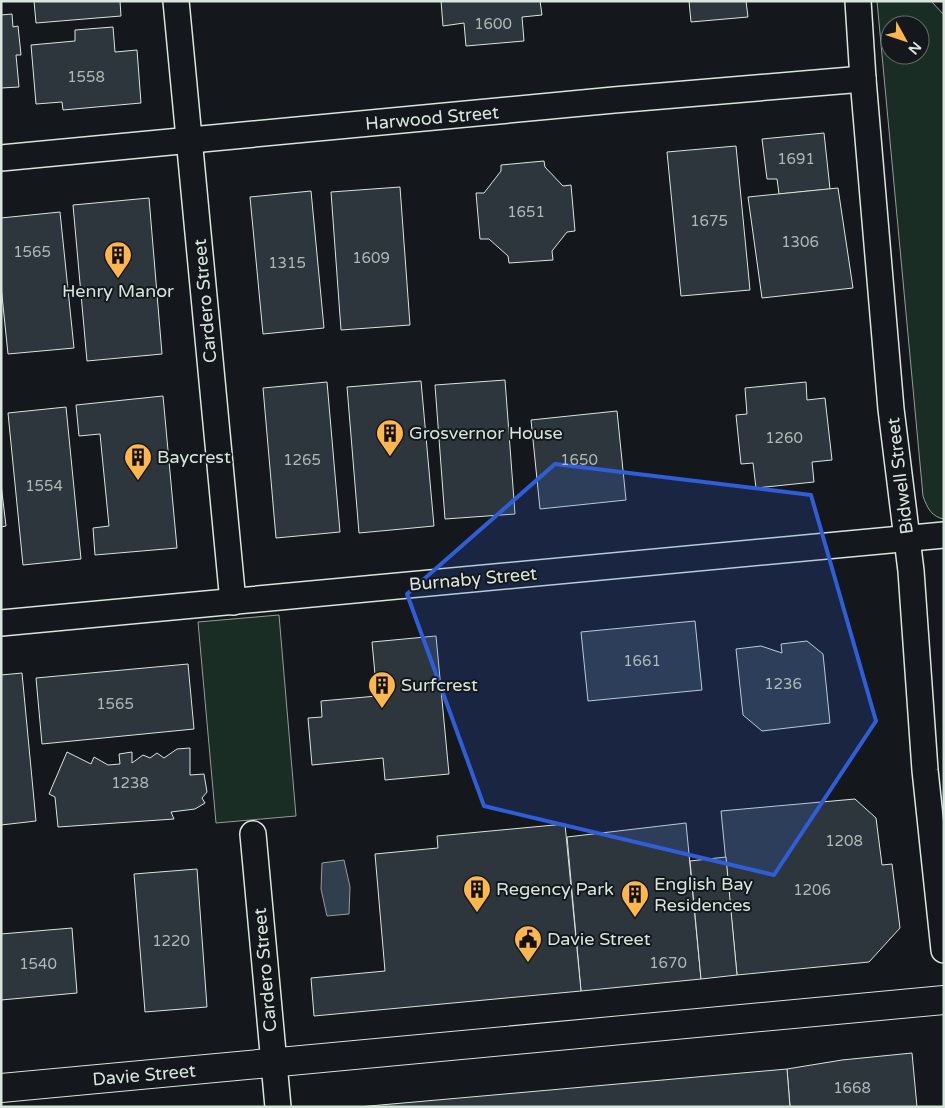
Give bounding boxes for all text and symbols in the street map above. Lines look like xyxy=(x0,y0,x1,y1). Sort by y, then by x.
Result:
house number: 1600 xyxy=(474,15,512,33)
north arrow xyxy=(880,15,930,65)
text: N xyxy=(904,38,925,58)
house number: 1558 xyxy=(67,68,105,86)
street label: Harwood Street xyxy=(364,101,500,135)
house number: 1691 xyxy=(777,150,815,168)
house number: 1651 xyxy=(507,203,545,221)
house number: 1675 xyxy=(690,212,728,230)
house number: 1306 xyxy=(781,233,819,251)
street label: Cardero Street xyxy=(189,238,221,364)
building icon: Henry Manor xyxy=(103,240,133,279)
house number: 1565 xyxy=(13,243,51,261)
house number: 1609 xyxy=(352,249,390,267)
house number: 1315 xyxy=(268,254,306,272)
place label: Henry Manor xyxy=(62,280,174,302)
street label: Bidwell Street xyxy=(882,416,918,536)
building icon: Grosvernor House xyxy=(375,418,405,457)
place label: Grosvernor House xyxy=(409,422,563,444)
house number: 1260 xyxy=(765,429,803,447)
building icon: Baycrest xyxy=(123,442,153,481)
place label: Baycrest xyxy=(157,446,231,468)
house number: 1265 xyxy=(283,451,321,469)
house number: 1650 xyxy=(560,451,598,469)
house number: 1554 xyxy=(25,477,63,495)
street label: Burnaby Street xyxy=(408,562,538,596)
house number: 1661 xyxy=(623,652,661,670)
building icon: Surfcrest xyxy=(367,670,397,709)
place label: Surfcrest xyxy=(401,674,478,696)
house number: 1236 xyxy=(764,675,802,693)
house number: 1565 xyxy=(96,695,134,713)
house number: 1238 xyxy=(111,774,149,792)
house number: 1208 xyxy=(825,832,863,850)
place label: English Bay Residences xyxy=(654,873,753,916)
building icon: Regency Park xyxy=(462,874,492,913)
place label: Regency Park xyxy=(496,878,614,900)
building icon: English Bay Residences xyxy=(620,879,650,918)
house number: 1206 xyxy=(793,881,831,899)
street label: Cardero Street xyxy=(249,907,281,1033)
public building icon: Davie Street xyxy=(513,924,543,963)
place label: Davie Street xyxy=(547,928,651,950)
house number: 1220 xyxy=(152,932,190,950)
house number: 1670 xyxy=(649,954,687,972)
house number: 1540 xyxy=(19,955,57,973)
street label: Davie Street xyxy=(91,1060,197,1090)
house number: 1668 xyxy=(833,1079,871,1097)

